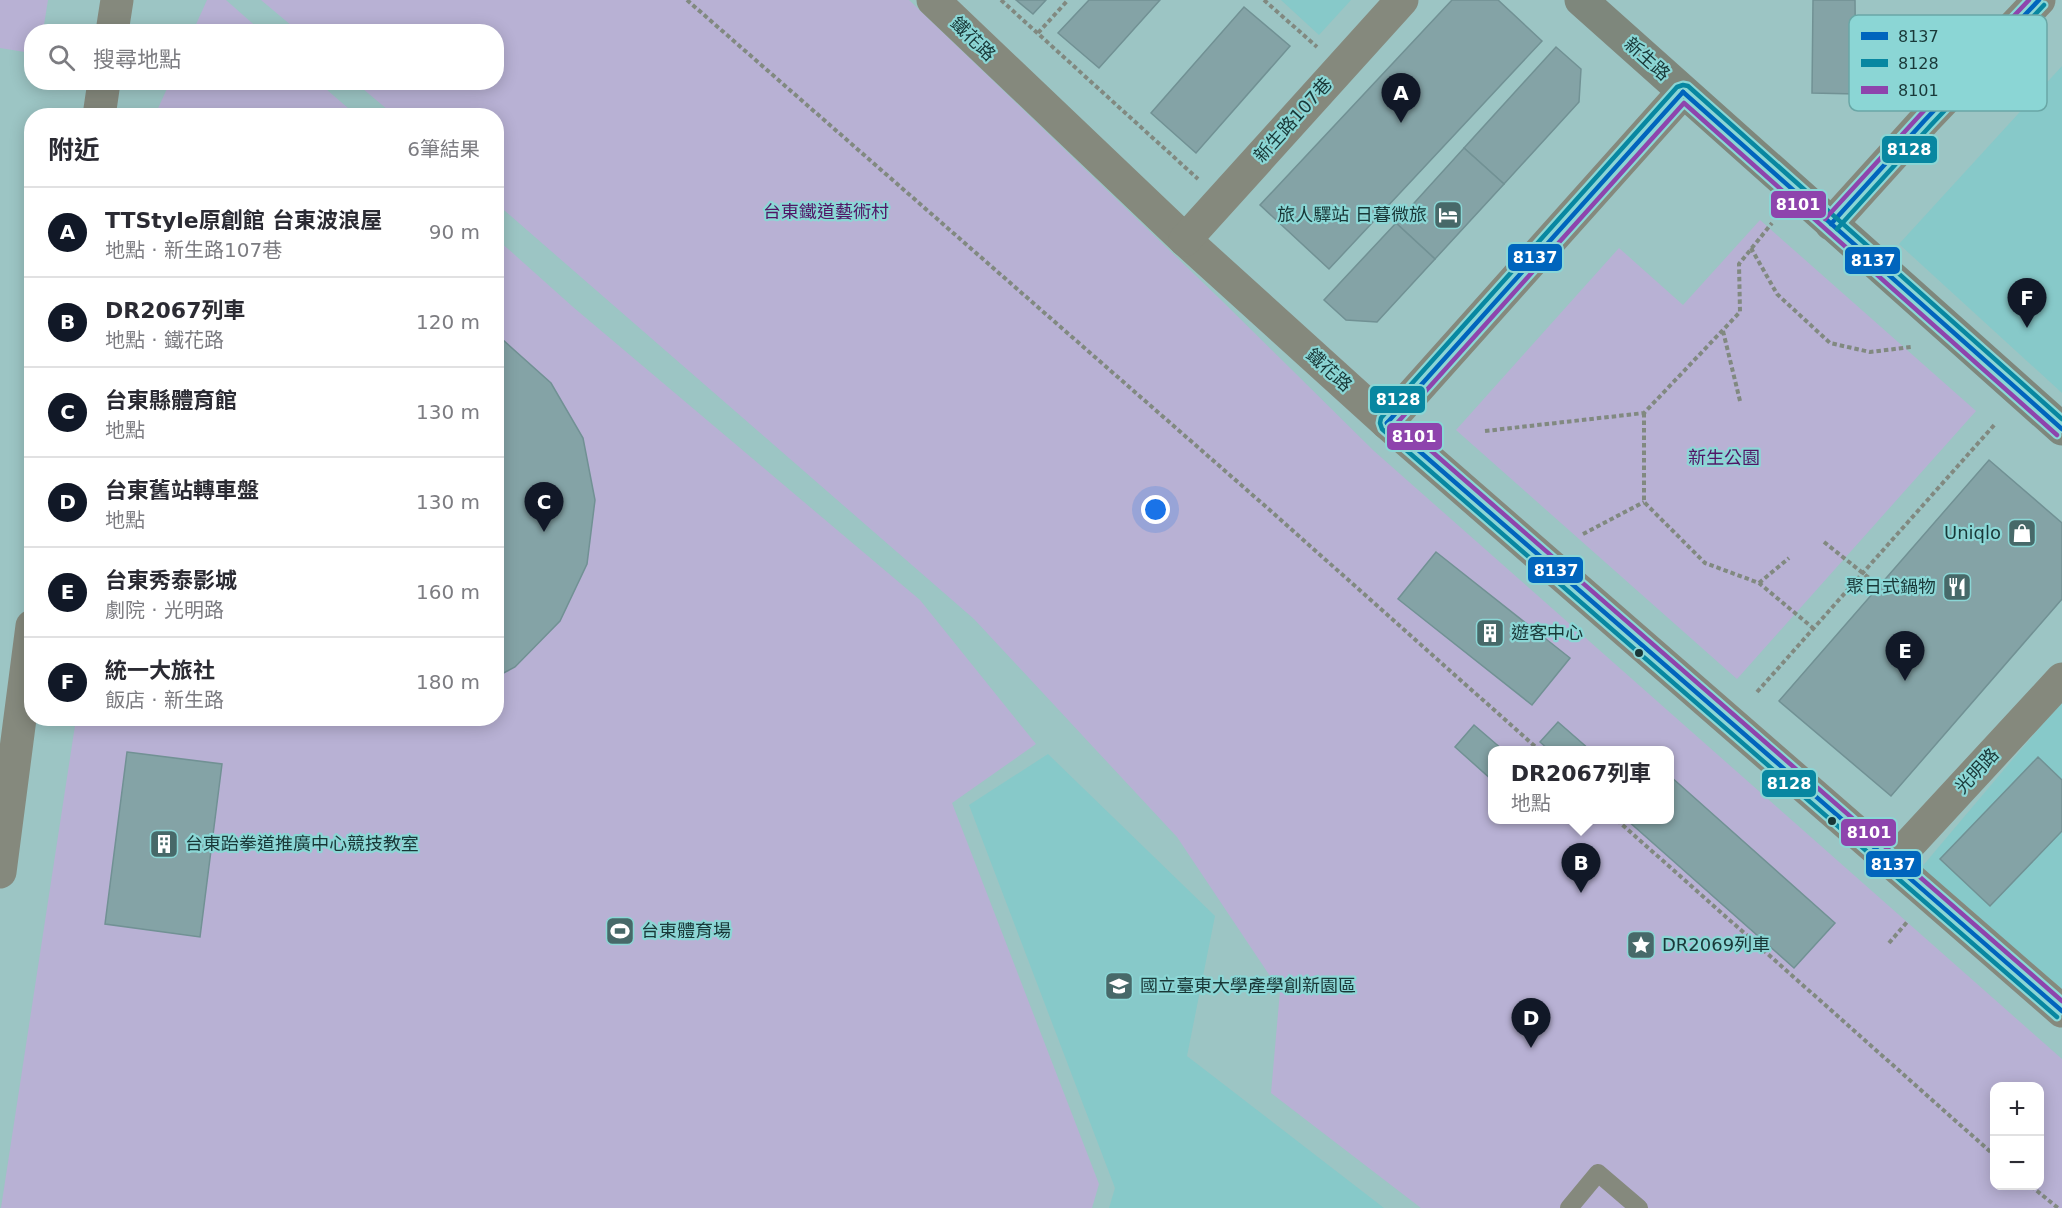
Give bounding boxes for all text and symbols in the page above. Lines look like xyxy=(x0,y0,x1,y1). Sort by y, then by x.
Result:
street label: 鐵花路 xyxy=(947,12,1000,65)
legend xyxy=(1849,15,2047,111)
search box xyxy=(24,24,504,90)
text: 8137 xyxy=(1898,27,1939,46)
street label: 新生路 xyxy=(1620,33,1674,84)
icon: search xyxy=(45,41,78,74)
text: 搜尋地點 xyxy=(93,47,181,72)
text: 8128 xyxy=(1898,54,1939,73)
street label: 新生路107巷 xyxy=(1249,73,1336,166)
pin: A xyxy=(1382,74,1420,123)
text: 8101 xyxy=(1898,81,1939,100)
text: 附近 xyxy=(48,135,100,165)
line badge: 8128 xyxy=(1881,135,1938,164)
text: 6筆結果 xyxy=(407,137,480,161)
text: 8128 xyxy=(1887,140,1931,159)
line badge: 8101 xyxy=(1770,190,1827,219)
text: 8101 xyxy=(1776,195,1820,214)
hotel icon: 旅人驛站 日暮微旅 xyxy=(1432,199,1464,231)
park label: 台東鐵道藝術村 xyxy=(763,201,889,222)
place label: 旅人驛站 日暮微旅 xyxy=(1277,204,1427,225)
text: TTStyle原創館 台東波浪屋 xyxy=(105,208,382,233)
text: A xyxy=(60,220,75,244)
text: 90 m xyxy=(429,220,480,244)
text: 地點 · 新生路107巷 xyxy=(105,238,282,262)
line badge: 8137 xyxy=(1507,243,1563,272)
line badge: 8137 xyxy=(1844,246,1901,275)
text: 8137 xyxy=(1513,248,1557,267)
text: 8137 xyxy=(1851,251,1895,270)
pin: F xyxy=(2008,278,2046,328)
text: DR2067列車 xyxy=(105,298,245,323)
text: B xyxy=(60,310,75,334)
text: 120 m xyxy=(416,310,480,334)
text: 地點 · 鐵花路 xyxy=(105,328,224,352)
street label: 鐵花路 xyxy=(1302,344,1356,395)
line badge: 8128 xyxy=(1369,385,1426,414)
text: 台東縣體育館 xyxy=(105,388,237,413)
text: 8128 xyxy=(1376,390,1420,409)
text: C xyxy=(60,400,75,424)
text: 130 m xyxy=(416,400,480,424)
text: 地點 xyxy=(105,418,145,442)
line badge: 8101 xyxy=(1386,422,1443,451)
text: 8101 xyxy=(1392,427,1436,446)
park label: 新生公園 xyxy=(1688,447,1760,468)
text: 台東舊站轉車盤 xyxy=(105,478,259,503)
pin: C xyxy=(524,482,564,532)
text: D xyxy=(59,490,76,514)
text: 130 m xyxy=(416,490,480,514)
your location xyxy=(1141,495,1170,524)
text: 地點 xyxy=(105,508,145,532)
shop icon: Uniqlo xyxy=(2006,517,2038,549)
place label: Uniqlo xyxy=(1944,522,2001,543)
line badge: 8137 xyxy=(1527,556,1584,584)
text: 8137 xyxy=(1534,561,1578,580)
text: 台東秀泰影城 xyxy=(105,568,237,593)
restaurant icon: 聚日式鍋物 xyxy=(1941,571,1973,603)
place label: 聚日式鍋物 xyxy=(1846,576,1936,597)
text: E xyxy=(61,580,74,604)
text: 160 m xyxy=(416,580,480,604)
text: 劇院 · 光明路 xyxy=(105,598,224,622)
building icon: 遊客中心 xyxy=(1474,617,1506,649)
place label: 遊客中心 xyxy=(1511,622,1583,643)
pin: E xyxy=(1886,632,1924,681)
unlabelled marker xyxy=(1633,647,1645,659)
text: 統一大旅社 xyxy=(105,658,215,683)
text: F xyxy=(61,670,74,694)
text: 180 m xyxy=(416,670,480,694)
text: 飯店 · 新生路 xyxy=(105,688,224,712)
street label: 光明路 xyxy=(1951,744,2003,798)
popup xyxy=(1488,746,1674,824)
text: DR2067列車 xyxy=(1511,761,1651,786)
line badge: 8128 xyxy=(1761,769,1817,798)
text: 8128 xyxy=(1767,774,1811,793)
text: 地點 xyxy=(1511,791,1551,815)
unlabelled marker xyxy=(1826,815,1838,827)
line badge: 8101 xyxy=(1840,818,1897,847)
text: 8101 xyxy=(1847,823,1891,842)
building icon: 台東跆拳道推廣中心競技教室 xyxy=(148,828,180,860)
place label: 台東跆拳道推廣中心競技教室 xyxy=(185,833,419,854)
pin: B xyxy=(1562,844,1600,893)
line badge: 8137 xyxy=(1865,850,1922,878)
text: 8137 xyxy=(1871,855,1915,874)
sports icon: 台東體育場 xyxy=(604,915,636,947)
place label: 台東體育場 xyxy=(641,920,731,941)
place icon: DR2069列車 xyxy=(1625,929,1657,961)
place label: DR2069列車 xyxy=(1662,934,1770,955)
school or university icon: 國立臺東大學產學創新園區 xyxy=(1103,970,1135,1002)
place label: 國立臺東大學產學創新園區 xyxy=(1140,975,1356,996)
pin: D xyxy=(1512,998,1550,1048)
map controls xyxy=(1990,1082,2044,1190)
button: + xyxy=(1990,1082,2044,1136)
button: − xyxy=(1990,1136,2044,1190)

